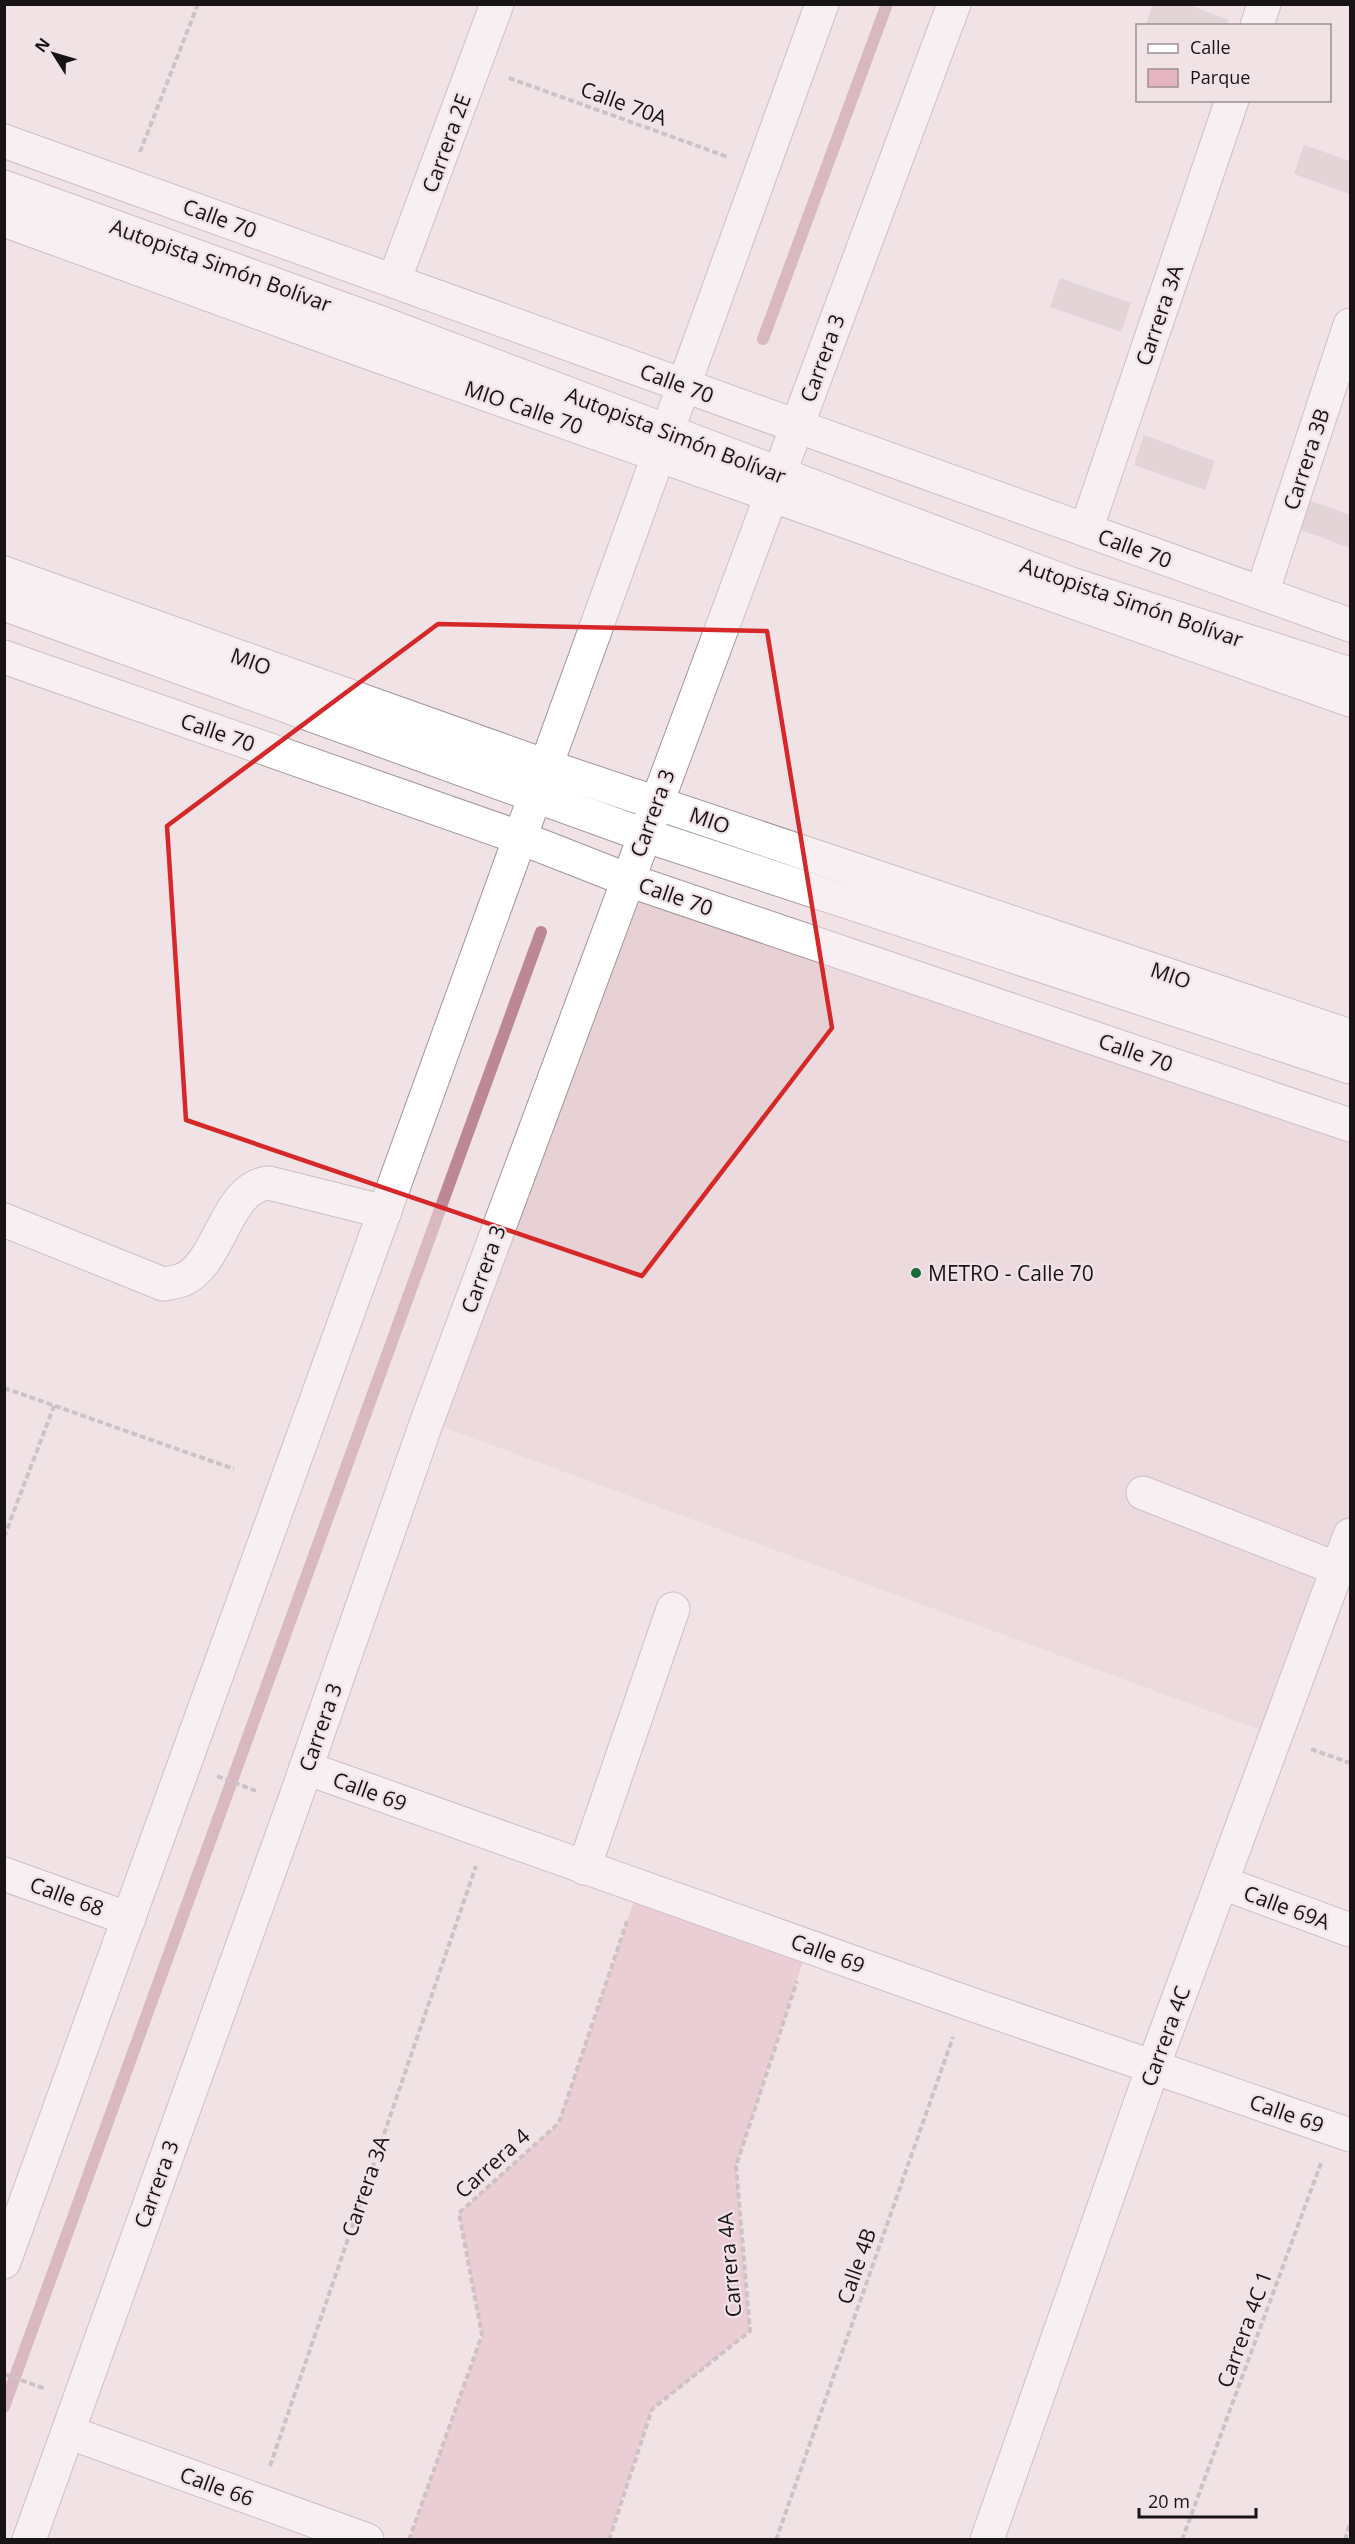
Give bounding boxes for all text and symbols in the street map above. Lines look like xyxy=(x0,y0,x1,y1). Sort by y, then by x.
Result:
north arrow xyxy=(24,24,84,84)
legend xyxy=(1136,24,1331,102)
text: N xyxy=(29,33,55,57)
text: Calle xyxy=(1190,35,1231,59)
text: Parque xyxy=(1190,65,1250,89)
street label: Calle 70A xyxy=(577,74,672,132)
street label: Carrera 2E xyxy=(415,90,477,196)
street label: Calle 70 xyxy=(179,192,261,244)
street label: Autopista Simón Bolívar xyxy=(106,212,336,318)
street label: Carrera 3A xyxy=(1129,260,1190,369)
street label: Carrera 3 xyxy=(793,310,851,406)
street label: Calle 70 xyxy=(636,357,718,409)
street label: MIO Calle 70 xyxy=(461,374,587,440)
street label: Autopista Simón Bolívar xyxy=(562,380,791,490)
street label: Carrera 3B xyxy=(1276,405,1336,513)
street label: Calle 70 xyxy=(1094,522,1176,574)
street label: Autopista Simón Bolívar xyxy=(1017,551,1247,653)
street label: MIO xyxy=(227,641,275,681)
street label: Calle 70 xyxy=(177,706,259,758)
street label: Carrera 3 xyxy=(623,765,681,861)
street label: MIO xyxy=(686,800,734,840)
street label: Calle 70 xyxy=(635,870,717,922)
street label: MIO xyxy=(1147,955,1195,995)
street label: Calle 70 xyxy=(1095,1026,1177,1078)
street label: Carrera 3 xyxy=(454,1221,512,1317)
place label: METRO - Calle 70 xyxy=(928,1259,1094,1287)
marker: METRO - Calle 70 xyxy=(909,1266,923,1280)
street label: Carrera 3 xyxy=(292,1679,348,1775)
street label: Calle 69 xyxy=(329,1765,411,1817)
street label: Calle 68 xyxy=(26,1870,108,1922)
street label: Calle 69A xyxy=(1240,1878,1335,1936)
street label: Calle 69 xyxy=(787,1927,869,1979)
street label: Carrera 4C xyxy=(1134,1982,1196,2090)
street label: Calle 69 xyxy=(1246,2087,1328,2139)
street label: Carrera 4 xyxy=(449,2122,535,2204)
street label: Carrera 3A xyxy=(335,2131,396,2240)
street label: Carrera 3 xyxy=(127,2136,185,2232)
street label: Carrera 4A xyxy=(710,2211,748,2318)
street label: Calle 4B xyxy=(830,2224,882,2308)
street label: Carrera 4C 1 xyxy=(1210,2267,1278,2391)
street label: Calle 66 xyxy=(176,2460,258,2512)
scale bar xyxy=(1139,2481,1256,2519)
text: 20 m xyxy=(1148,2489,1190,2513)

